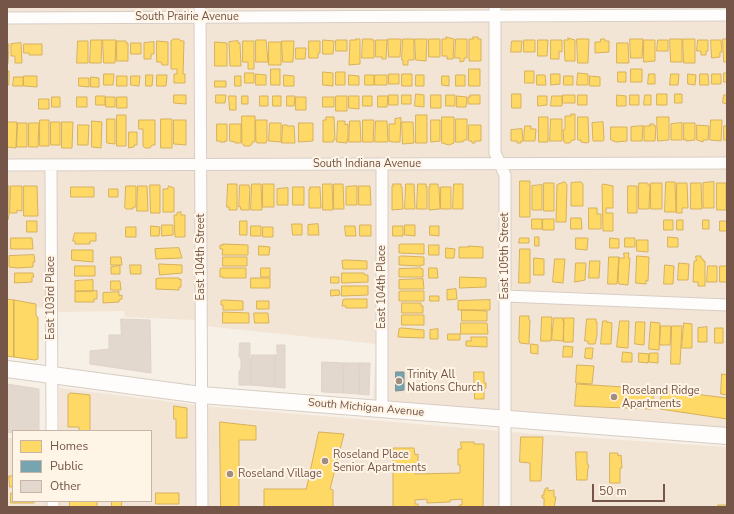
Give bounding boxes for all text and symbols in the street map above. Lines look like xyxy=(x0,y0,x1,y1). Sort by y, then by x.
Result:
street label: South Prairie Avenue xyxy=(135,10,239,24)
street label: South Indiana Avenue xyxy=(313,157,421,171)
street label: East 105th Street xyxy=(498,213,512,299)
street label: East 104th Street xyxy=(194,214,208,300)
street label: East 104th Place xyxy=(375,245,389,329)
street label: East 103rd Place xyxy=(44,256,58,340)
place label: Trinity All Nations Church xyxy=(407,368,483,394)
marker: Trinity All Nations Church xyxy=(394,376,404,386)
place label: Roseland Ridge Apartments xyxy=(622,384,700,410)
marker: Roseland Ridge Apartments xyxy=(609,392,619,402)
street label: South Michigan Avenue xyxy=(307,396,425,420)
legend xyxy=(12,430,152,502)
text: Homes xyxy=(50,438,88,454)
place label: Roseland Place Senior Apartments xyxy=(333,448,426,474)
marker: Roseland Place Senior Apartments xyxy=(320,456,330,466)
text: Public xyxy=(50,458,83,474)
place label: Roseland Village xyxy=(238,467,322,481)
marker: Roseland Village xyxy=(225,469,235,479)
scale bar xyxy=(594,476,667,502)
text: Other xyxy=(50,478,81,494)
text: 50 m xyxy=(599,483,627,499)

